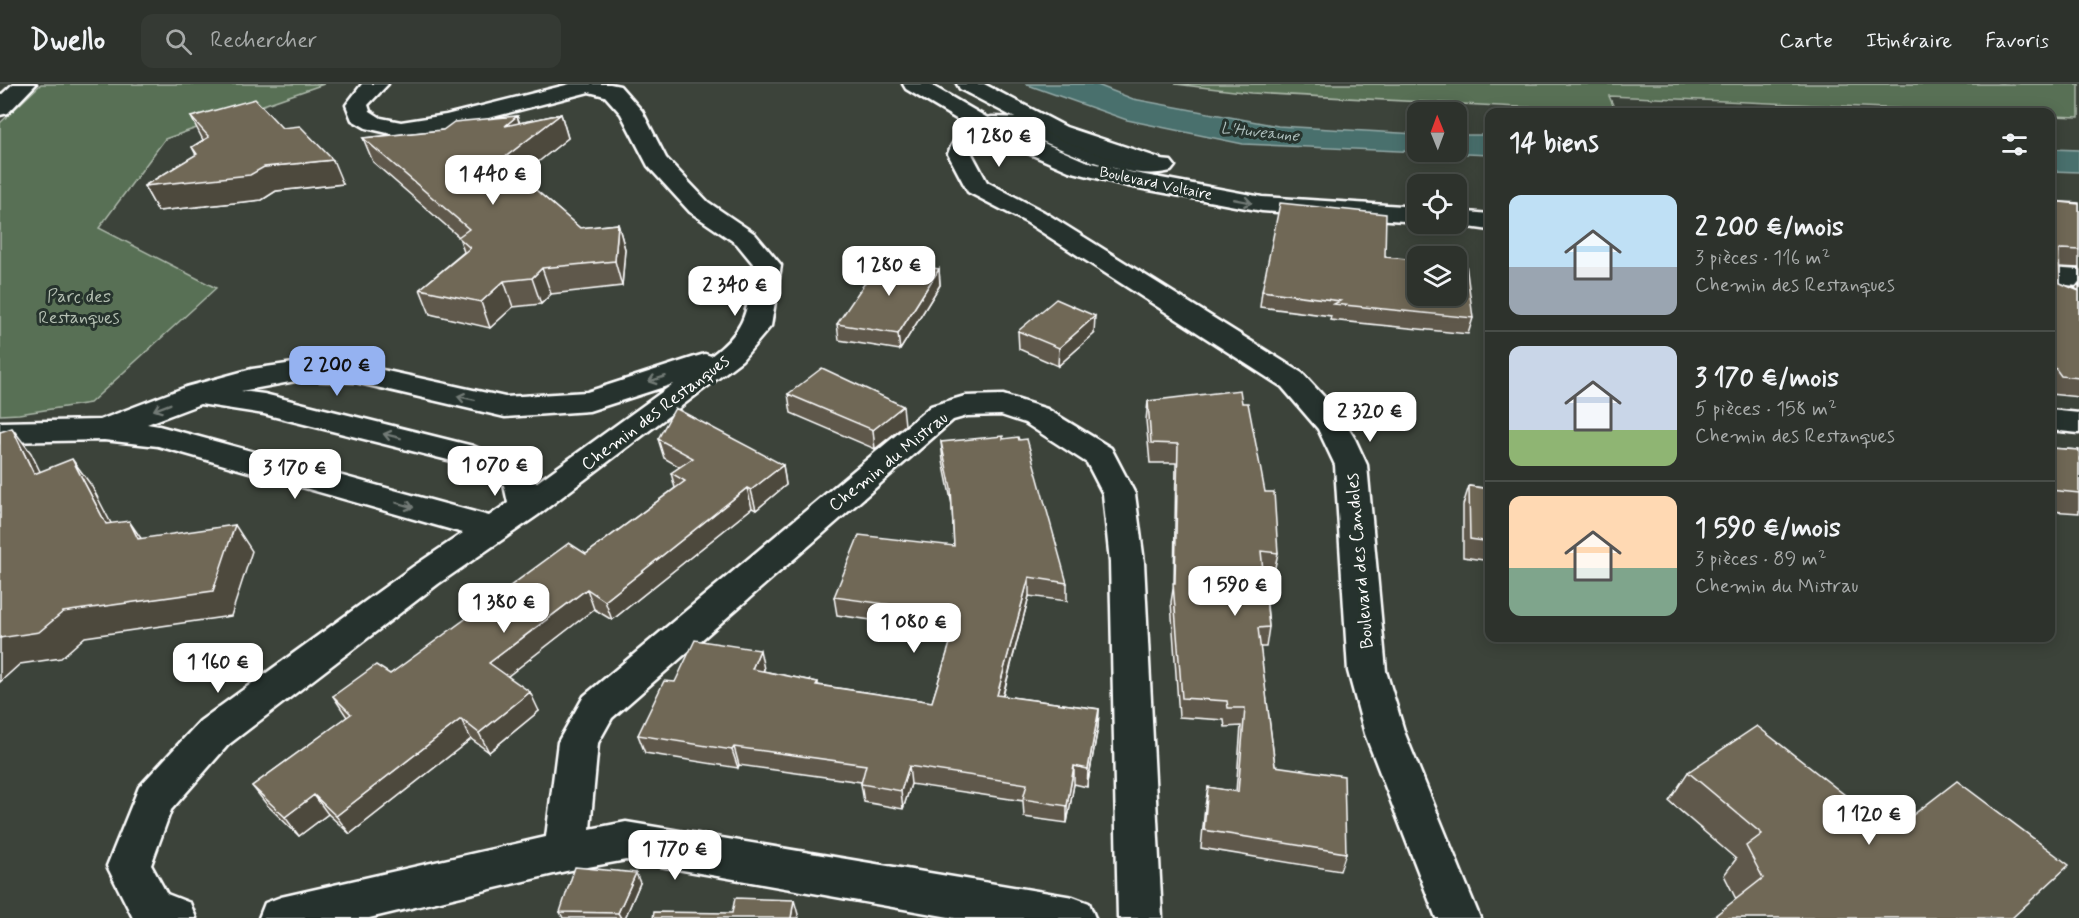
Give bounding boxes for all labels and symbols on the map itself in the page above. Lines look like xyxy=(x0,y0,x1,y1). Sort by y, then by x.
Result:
north arrow xyxy=(1407,102,1467,162)
pin: 1 280 € xyxy=(944,117,1054,168)
water label: L'Huveaune xyxy=(1220,118,1301,147)
pin: 1 440 € xyxy=(438,155,548,206)
street label: Boulevard Voltaire xyxy=(1097,162,1214,206)
one-way arrow xyxy=(1233,196,1252,207)
pin: 1 280 € xyxy=(834,246,944,297)
pin: 2 340 € xyxy=(680,266,790,317)
park label: Parc des Restanques xyxy=(38,285,120,330)
pin: 2 200 € xyxy=(282,346,392,397)
street label: Chemin des Restanques xyxy=(577,349,735,477)
one-way arrow xyxy=(648,374,667,385)
one-way arrow xyxy=(457,392,477,403)
pin: 2 320 € xyxy=(1315,392,1425,443)
one-way arrow xyxy=(153,403,172,414)
street label: Chemin du Mistrau xyxy=(824,406,953,517)
one-way arrow xyxy=(382,429,401,441)
pin: 1 070 € xyxy=(440,446,550,497)
pin: 3 170 € xyxy=(240,449,350,500)
street label: Boulevard des Candoles xyxy=(1340,472,1380,650)
one-way arrow xyxy=(395,499,414,511)
pin: 1 590 € xyxy=(1180,566,1290,617)
pin: 1 380 € xyxy=(449,583,559,634)
pin: 1 080 € xyxy=(859,603,969,654)
pin: 1 160 € xyxy=(163,643,273,694)
pin: 1 120 € xyxy=(1814,795,1924,846)
pin: 1 770 € xyxy=(620,830,730,881)

